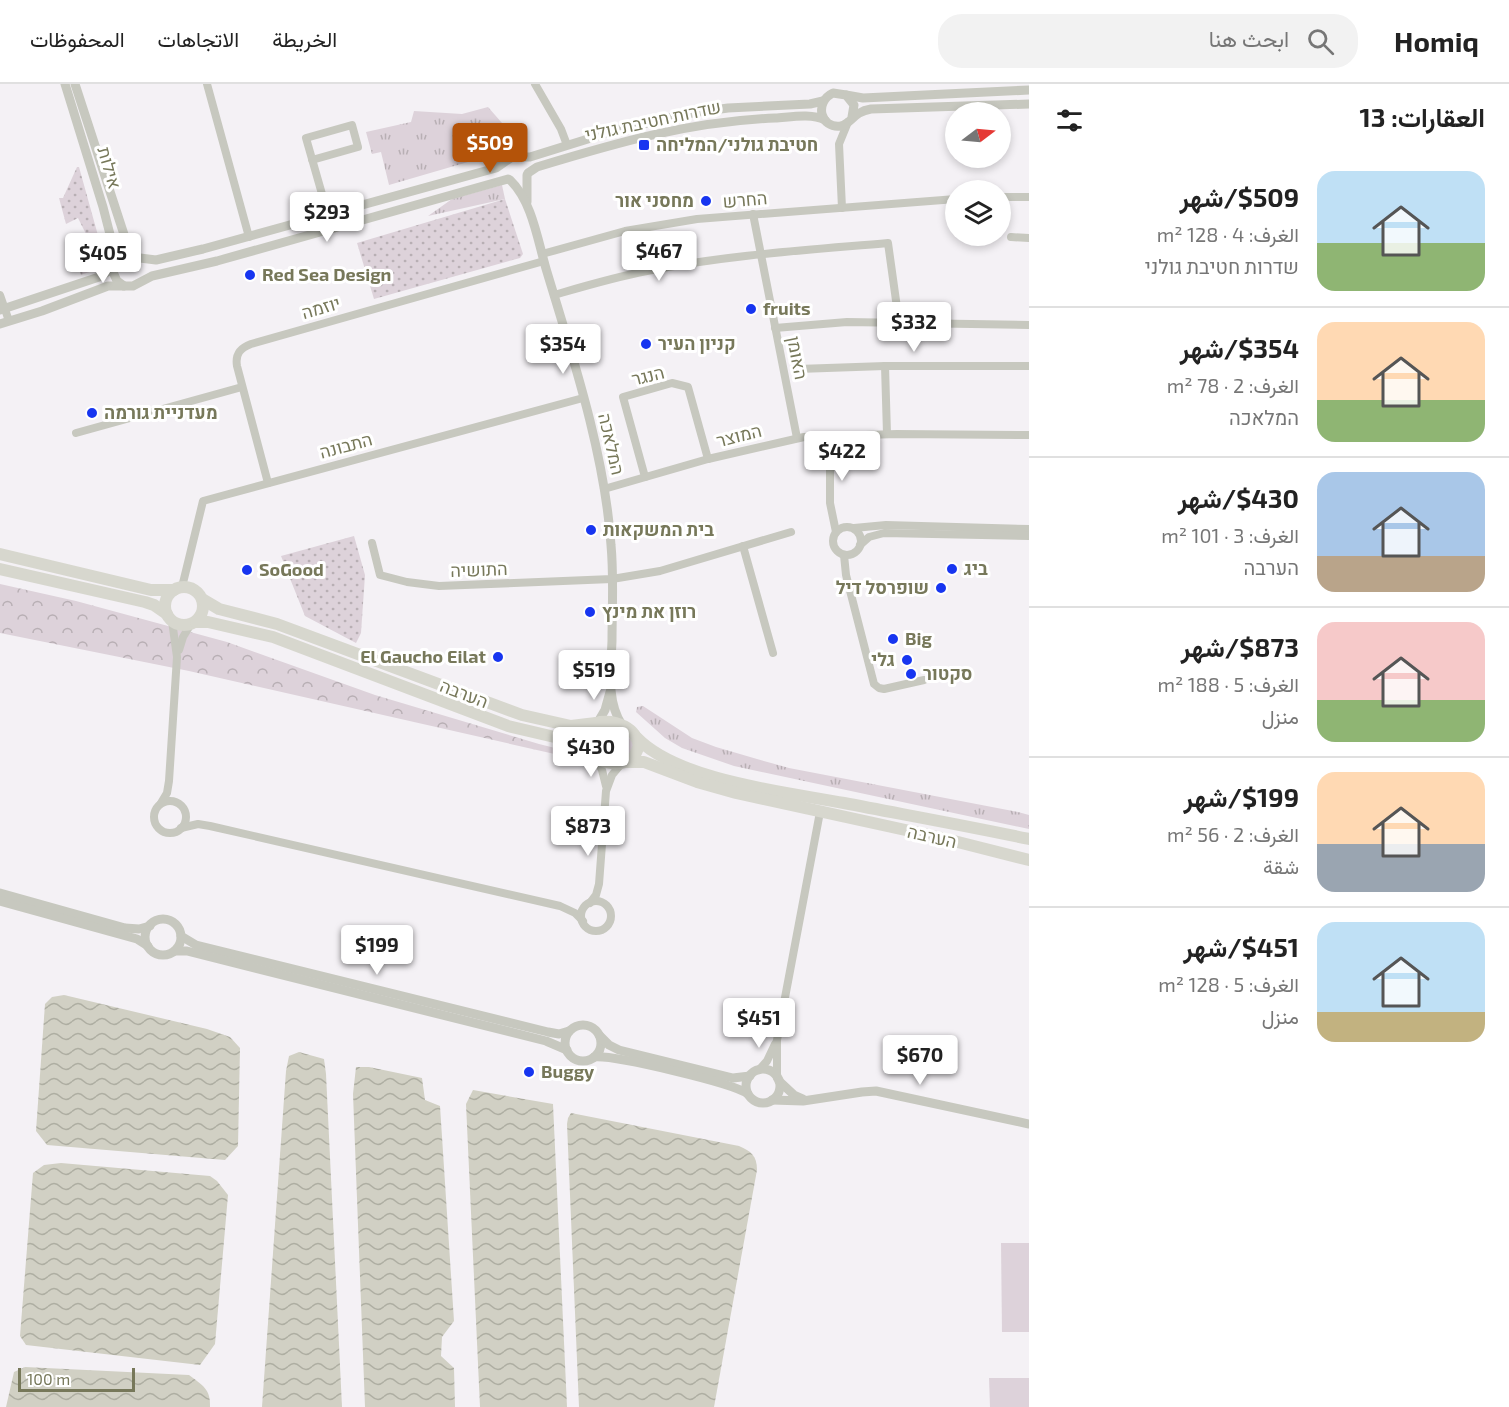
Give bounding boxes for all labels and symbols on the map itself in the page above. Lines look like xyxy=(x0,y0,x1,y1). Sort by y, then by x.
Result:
street label: שדרות חטיבת גולני xyxy=(583,95,723,145)
north arrow xyxy=(945,102,1011,168)
pin: $509 xyxy=(454,123,526,174)
place label: חטיבת גולני/המליחה xyxy=(656,133,818,155)
marker: חטיבת גולני/המליחה xyxy=(637,138,651,152)
street label: אילות xyxy=(93,144,126,191)
street label: החרש xyxy=(722,186,768,212)
place label: מחסני אור xyxy=(615,189,694,211)
pin: $293 xyxy=(291,192,363,243)
marker: מחסני אור xyxy=(699,194,713,208)
pin: $467 xyxy=(623,231,695,282)
pin: $405 xyxy=(67,233,139,284)
place label: Red Sea Design xyxy=(262,263,391,285)
marker: Red Sea Design xyxy=(243,268,257,282)
street label: יוזמה xyxy=(299,291,343,323)
place label: fruits xyxy=(763,297,811,319)
marker: fruits xyxy=(744,302,758,316)
pin: $332 xyxy=(878,302,950,353)
pin: $354 xyxy=(527,324,599,375)
place label: קניון העיר xyxy=(658,332,736,354)
street label: האומן xyxy=(783,334,813,382)
marker: קניון העיר xyxy=(639,337,653,351)
street label: הנגר xyxy=(629,360,666,390)
place label: מעדניית גורמה xyxy=(104,401,218,423)
marker: מעדניית גורמה xyxy=(85,406,99,420)
street label: המלאכה xyxy=(594,411,630,477)
street label: המוצר xyxy=(714,419,764,451)
street label: התבונה xyxy=(317,427,375,463)
pin: $422 xyxy=(806,431,878,482)
place label: בית המשקאות xyxy=(603,518,714,540)
marker: בית המשקאות xyxy=(584,523,598,537)
street label: התושיה xyxy=(450,557,508,581)
place label: ביג xyxy=(964,557,988,579)
place label: SoGood xyxy=(259,558,324,580)
marker: ביג xyxy=(945,562,959,576)
marker: SoGood xyxy=(240,563,254,577)
place label: שופרסל דיל xyxy=(836,576,929,598)
marker: שופרסל דיל xyxy=(934,581,948,595)
place label: רוזן את מינץ xyxy=(602,600,696,622)
marker: רוזן את מינץ xyxy=(583,605,597,619)
place label: Big xyxy=(905,627,932,649)
marker: Big xyxy=(886,632,900,646)
place label: El Gaucho Eilat xyxy=(360,645,487,667)
place label: גלי xyxy=(871,648,895,670)
marker: El Gaucho Eilat xyxy=(491,650,505,664)
pin: $519 xyxy=(558,650,630,701)
marker: גלי xyxy=(900,653,914,667)
place label: סקטור xyxy=(923,662,972,684)
marker: סקטור xyxy=(904,667,918,681)
street label: הערבה xyxy=(437,674,492,712)
pin: $430 xyxy=(555,727,627,778)
pin: $873 xyxy=(552,806,624,857)
street label: הערבה xyxy=(905,820,959,852)
pin: $199 xyxy=(341,925,413,976)
pin: $451 xyxy=(723,998,795,1049)
pin: $670 xyxy=(884,1035,956,1086)
place label: Buggy xyxy=(541,1060,595,1082)
marker: Buggy xyxy=(522,1065,536,1079)
scale bar xyxy=(18,1365,135,1392)

